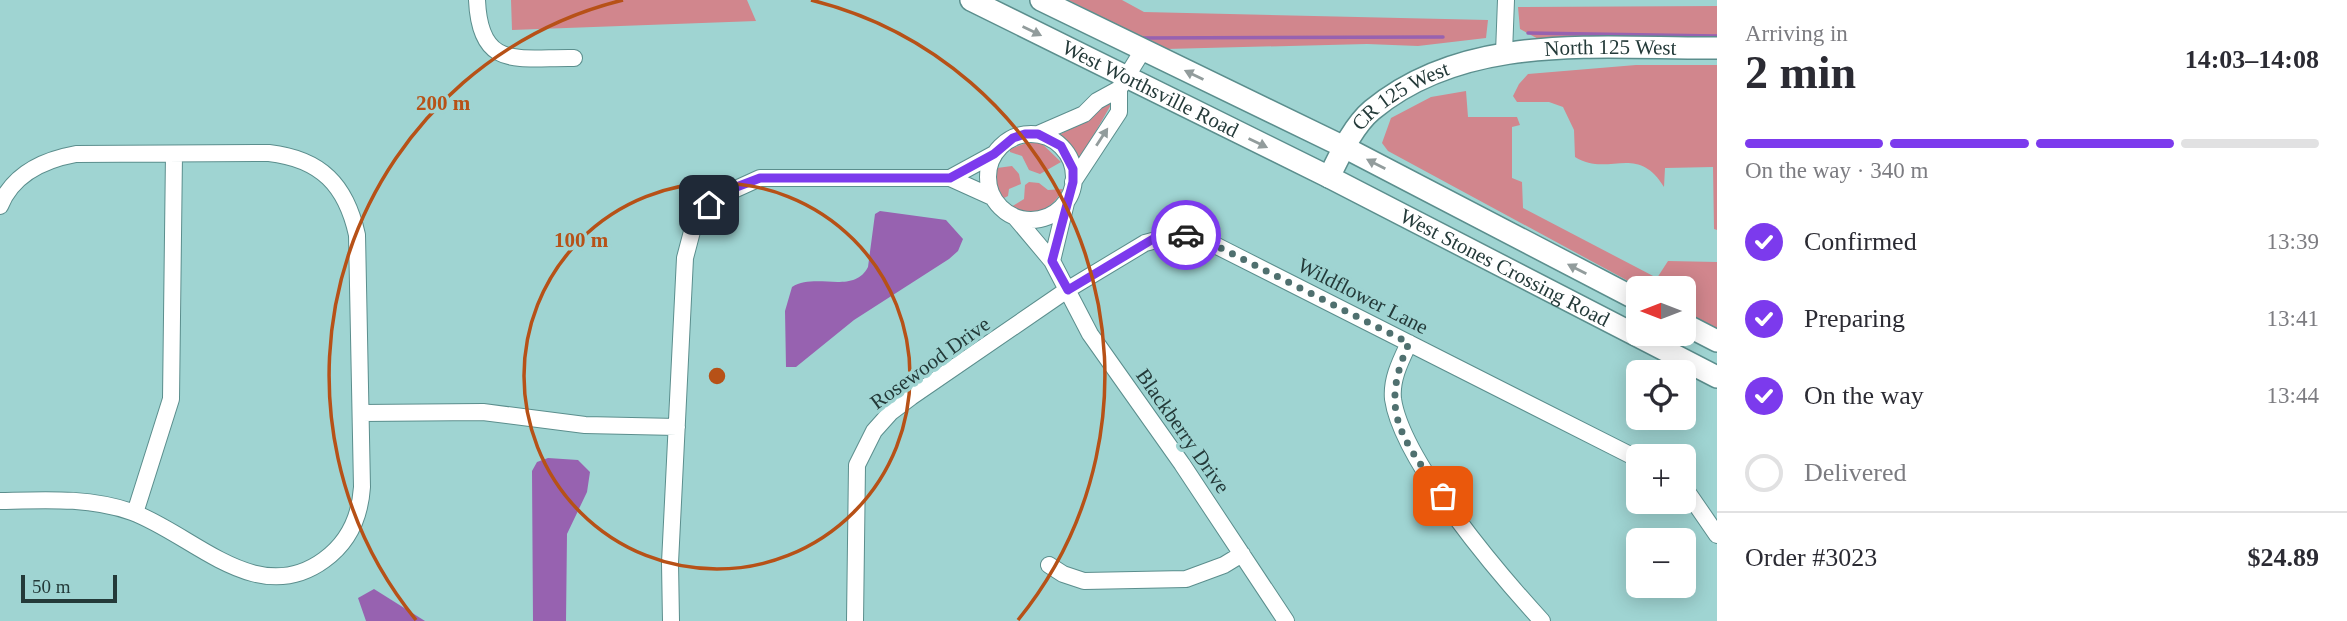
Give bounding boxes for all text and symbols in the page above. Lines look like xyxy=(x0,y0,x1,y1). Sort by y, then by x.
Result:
text: Arriving in xyxy=(1745,21,1848,46)
one-way arrow xyxy=(1022,25,1042,36)
street label: West Worthsville Road xyxy=(1058,35,1243,142)
street label: North 125 West xyxy=(1544,35,1677,61)
text: 14:03–14:08 xyxy=(2185,45,2319,74)
text: 2 min xyxy=(1745,47,1856,98)
street label: CR 125 West xyxy=(1347,56,1452,135)
one-way arrow xyxy=(1184,69,1204,81)
text: 200 m xyxy=(416,91,471,115)
one-way arrow xyxy=(1095,128,1108,147)
one-way arrow xyxy=(1248,137,1268,148)
one-way arrow xyxy=(1365,158,1385,170)
text: On the way · 340 m xyxy=(1745,158,1928,183)
pin xyxy=(679,175,739,235)
icon: home xyxy=(690,186,728,224)
courier xyxy=(1151,200,1221,270)
street label: West Stones Crossing Road xyxy=(1396,204,1614,332)
icon: car xyxy=(1167,216,1205,254)
icon: check xyxy=(1745,223,1783,261)
text: Confirmed xyxy=(1804,227,1917,256)
text: 100 m xyxy=(554,228,609,252)
text: 13:39 xyxy=(2267,229,2319,254)
street label: Wildflower Lane xyxy=(1294,253,1432,339)
one-way arrow xyxy=(1567,263,1587,275)
north arrow xyxy=(1626,276,1696,346)
map controls xyxy=(1626,276,1696,598)
icon: check xyxy=(1745,300,1783,338)
text: Preparing xyxy=(1804,304,1905,333)
text: 13:41 xyxy=(2267,306,2319,331)
street label: Rosewood Drive xyxy=(866,312,994,414)
button: locate xyxy=(1626,360,1696,430)
centre of rings xyxy=(705,364,729,388)
street label: Blackberry Drive xyxy=(1131,364,1235,498)
icon: check xyxy=(1745,377,1783,415)
text: On the way xyxy=(1804,381,1924,410)
text: 13:44 xyxy=(2267,383,2319,408)
button: + xyxy=(1626,444,1696,514)
text: Delivered xyxy=(1804,458,1907,487)
pin xyxy=(1413,466,1473,526)
icon: bag xyxy=(1424,477,1462,515)
button: − xyxy=(1626,528,1696,598)
text: Order #3023 xyxy=(1745,543,1877,572)
text: $24.89 xyxy=(2248,543,2319,572)
scale bar xyxy=(21,572,117,604)
text: 50 m xyxy=(32,576,71,597)

